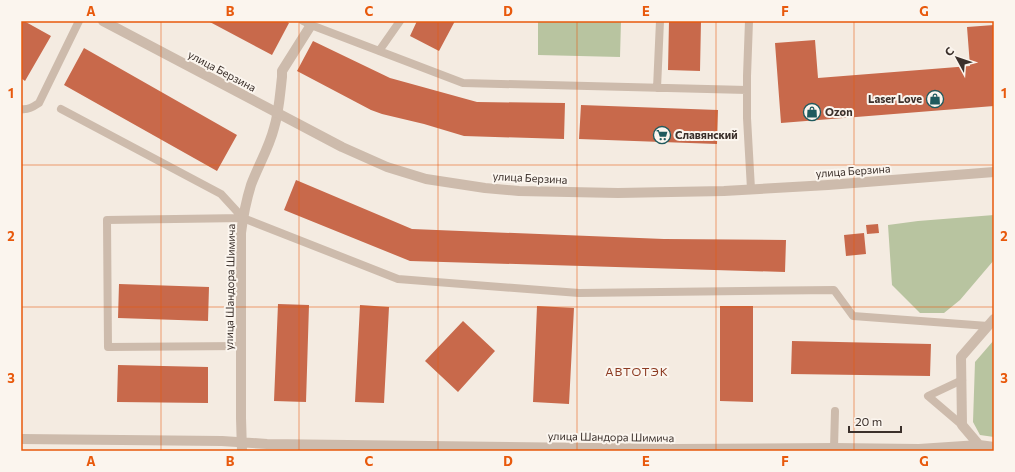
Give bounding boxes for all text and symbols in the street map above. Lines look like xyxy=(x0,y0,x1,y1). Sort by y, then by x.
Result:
text: A xyxy=(86,3,96,19)
text: B xyxy=(226,3,235,19)
text: C xyxy=(365,3,374,19)
text: D xyxy=(503,3,513,19)
text: E xyxy=(642,3,650,19)
text: F xyxy=(781,3,789,19)
text: G xyxy=(919,3,929,19)
north arrow xyxy=(937,38,977,78)
text: С xyxy=(942,44,957,58)
street label: улица Берзина xyxy=(186,47,258,94)
text: 1 xyxy=(8,85,14,101)
text: 1 xyxy=(1001,85,1007,101)
shop icon: Laser Love xyxy=(925,89,945,109)
place label: Laser Love xyxy=(868,92,922,105)
shop icon: Ozon xyxy=(802,102,822,122)
place label: Ozon xyxy=(825,105,853,118)
supermarket icon: Славянский xyxy=(652,125,672,145)
place label: Славянский xyxy=(675,128,738,141)
street label: улица Берзина xyxy=(815,161,891,180)
street label: улица Берзина xyxy=(492,169,568,186)
street label: улица Шандора Шимича xyxy=(222,224,237,350)
text: 2 xyxy=(7,228,15,244)
text: 2 xyxy=(1000,228,1008,244)
district label: АВТОТЭК xyxy=(605,364,669,378)
text: 3 xyxy=(7,370,15,386)
text: 3 xyxy=(1000,370,1008,386)
scale bar xyxy=(849,408,901,434)
text: 20 m xyxy=(855,414,882,428)
street label: улица Шандора Шимича xyxy=(548,429,674,444)
text: A xyxy=(86,453,96,469)
text: B xyxy=(226,453,235,469)
text: C xyxy=(365,453,374,469)
text: D xyxy=(503,453,513,469)
text: E xyxy=(642,453,650,469)
text: F xyxy=(781,453,789,469)
text: G xyxy=(919,453,929,469)

